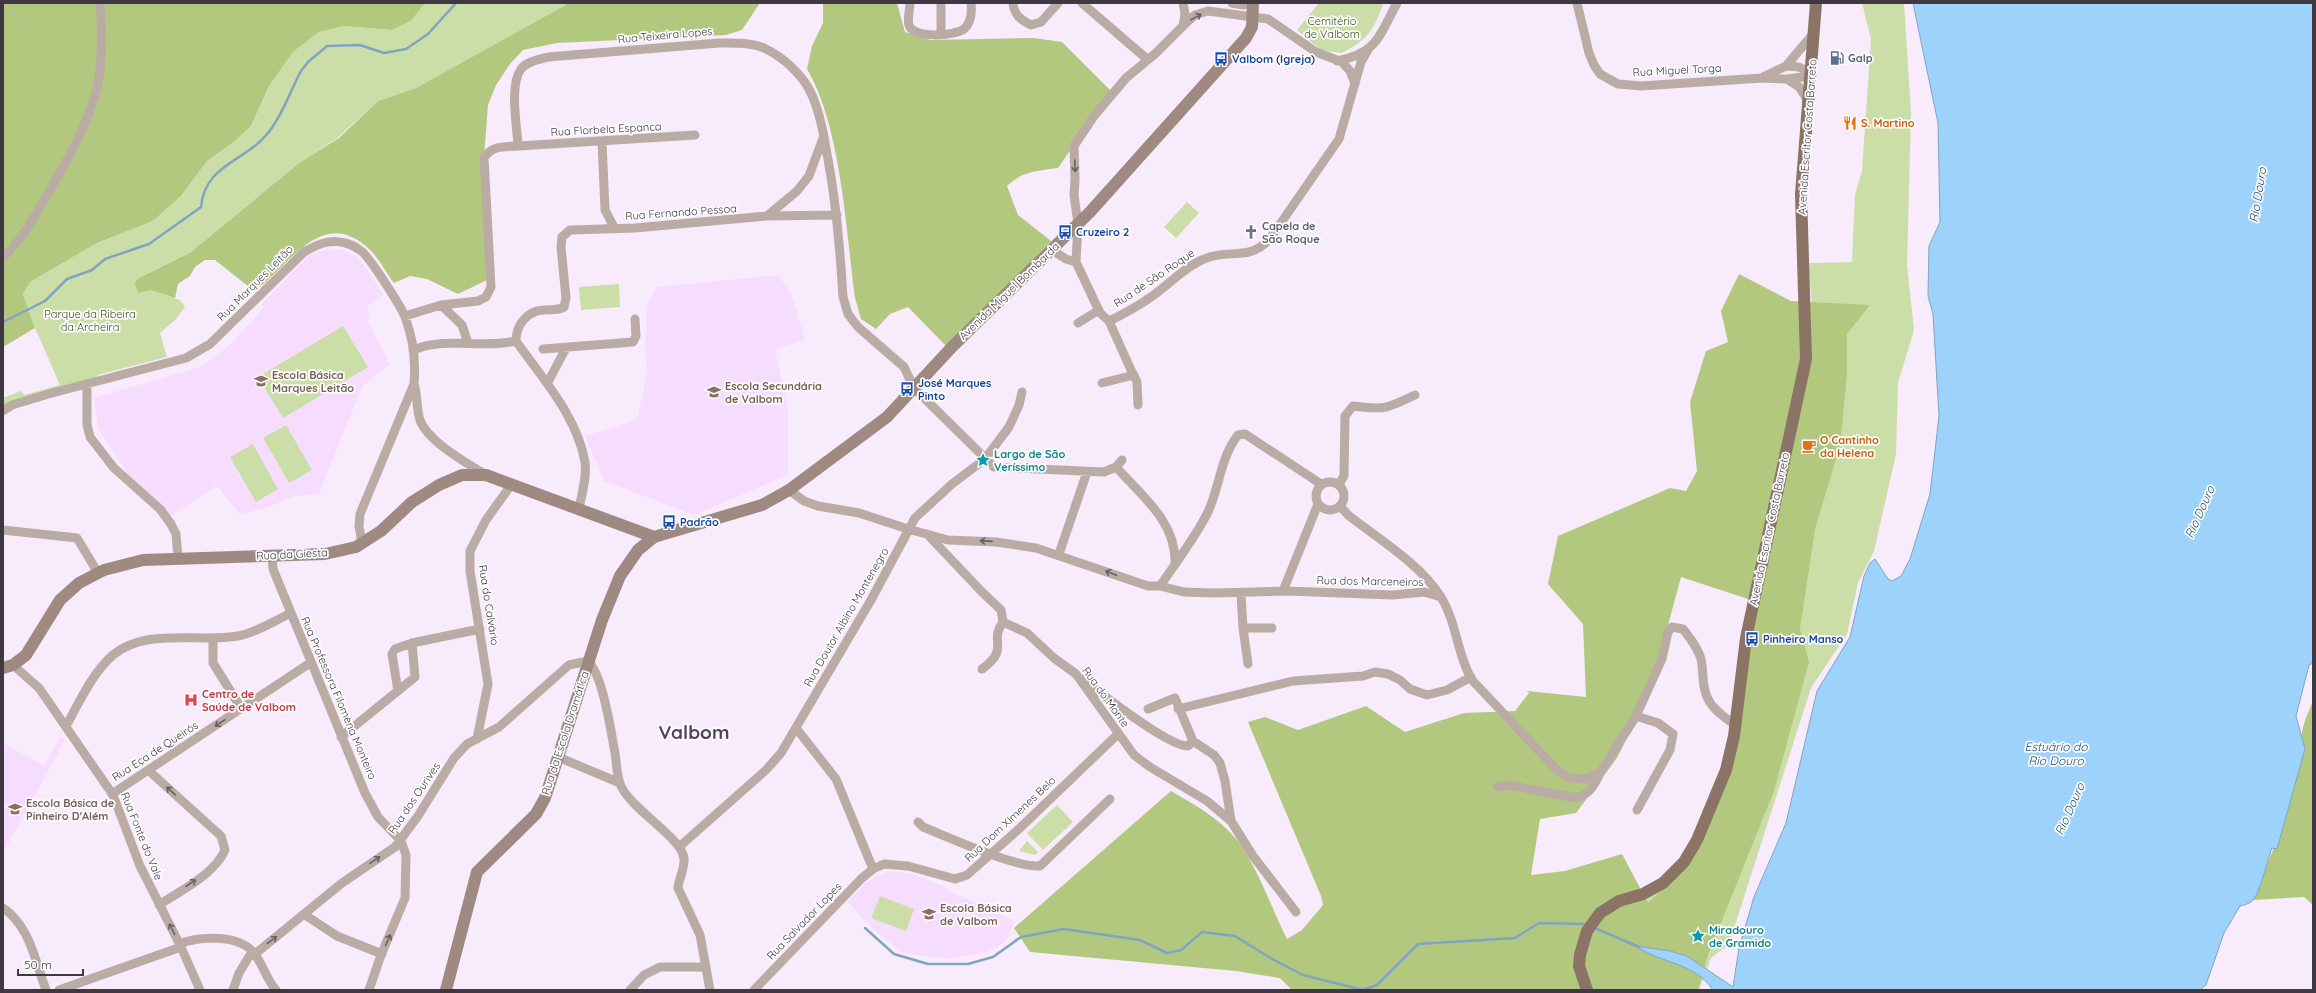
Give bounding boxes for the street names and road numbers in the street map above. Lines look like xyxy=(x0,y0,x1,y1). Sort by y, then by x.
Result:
street label: Rua Teixeira Lopes xyxy=(617,24,713,46)
street label: Avenida Escritor Costa Barreto xyxy=(1795,58,1819,215)
street label: Rua Miguel Torga xyxy=(1632,61,1722,79)
street label: Rua Florbela Espanca xyxy=(550,119,662,139)
street label: Rua Fernando Pessoa xyxy=(625,201,737,223)
street label: Avenida Miguel Bombarda xyxy=(956,239,1062,343)
street label: Rua Marques Leitão xyxy=(214,242,296,324)
street label: Rua de São Roque xyxy=(1111,246,1197,310)
street label: Avenida Escritor Costa Barreto xyxy=(1746,451,1792,607)
street label: Rua da Giesta xyxy=(256,545,328,563)
street label: Rua Doutor Albino Montenegro xyxy=(800,545,892,689)
street label: Rua do Calvário xyxy=(476,564,502,647)
street label: Rua dos Marceneiros xyxy=(1316,573,1424,589)
street label: Rua Professora Filomena Monteiro xyxy=(298,614,380,782)
street label: Rua do Monte xyxy=(1079,664,1133,730)
street label: Rua da Escola Dramática xyxy=(538,669,592,797)
street label: Rua Eça de Queirós xyxy=(109,718,201,784)
street label: Rua dos Ourives xyxy=(385,760,443,836)
street label: Rua Dom Ximenes Belo xyxy=(962,773,1059,865)
street label: Rua Fonte do Vale xyxy=(118,790,166,882)
street label: Rua Salvador Lopes xyxy=(764,880,844,962)

